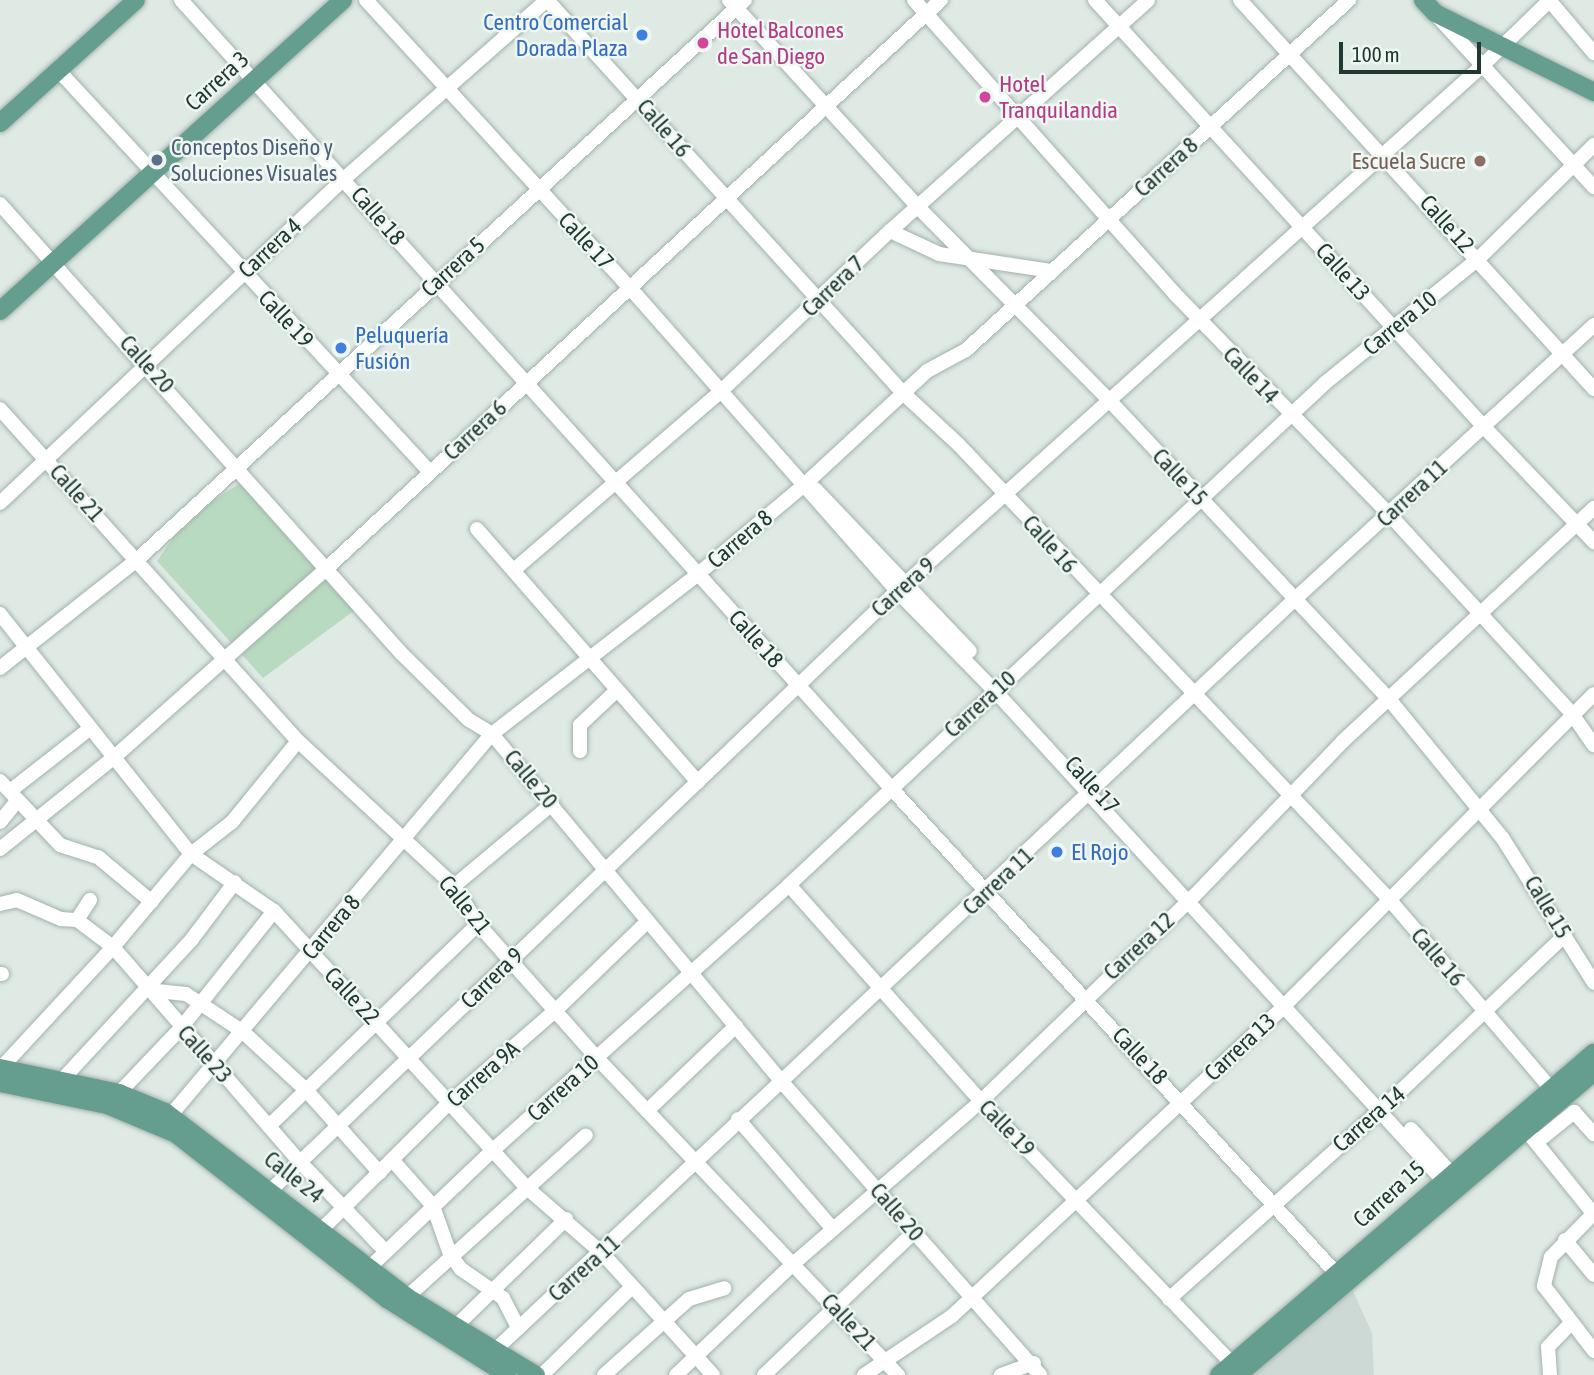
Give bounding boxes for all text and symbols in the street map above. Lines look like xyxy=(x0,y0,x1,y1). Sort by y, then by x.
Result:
place label: Centro Comercial Dorada Plaza xyxy=(483,8,628,62)
place label: Hotel Balcones de San Diego xyxy=(717,16,844,70)
marker: Centro Comercial Dorada Plaza xyxy=(634,27,650,43)
scale bar xyxy=(1342,28,1484,72)
marker: Hotel Balcones de San Diego xyxy=(695,35,711,51)
text: 100 m xyxy=(1352,42,1400,66)
street label: Carrera 3 xyxy=(180,45,254,117)
place label: Hotel Tranquilandia xyxy=(999,70,1118,124)
marker: Hotel Tranquilandia xyxy=(977,89,993,105)
street label: Calle 16 xyxy=(631,93,697,163)
street label: Carrera 8 xyxy=(1129,131,1203,203)
place label: Conceptos Diseño y Soluciones Visuales xyxy=(171,133,337,187)
place label: Escuela Sucre xyxy=(1352,147,1466,175)
marker: Conceptos Diseño y Soluciones Visuales xyxy=(149,152,165,168)
marker: Escuela Sucre xyxy=(1472,153,1488,169)
street label: Calle 18 xyxy=(345,181,411,251)
street label: Calle 12 xyxy=(1414,189,1480,259)
street label: Calle 17 xyxy=(553,207,619,275)
street label: Carrera 4 xyxy=(233,212,307,284)
street label: Carrera 5 xyxy=(416,231,490,303)
street label: Calle 13 xyxy=(1310,237,1376,307)
street label: Carrera 7 xyxy=(796,250,870,322)
street label: Calle 19 xyxy=(253,285,319,353)
street label: Carrera 10 xyxy=(1358,285,1442,361)
place label: Peluquería Fusión xyxy=(355,321,449,375)
street label: Calle 20 xyxy=(114,329,180,399)
marker: Peluquería Fusión xyxy=(333,340,349,356)
street label: Calle 14 xyxy=(1217,341,1285,409)
street label: Carrera 6 xyxy=(438,394,512,466)
street label: Calle 15 xyxy=(1147,443,1213,511)
street label: Carrera 11 xyxy=(1371,453,1453,533)
street label: Calle 21 xyxy=(44,458,110,528)
street label: Carrera 8 xyxy=(702,504,778,574)
street label: Calle 16 xyxy=(1017,509,1083,579)
street label: Carrera 9 xyxy=(866,551,940,623)
street label: Calle 18 xyxy=(723,604,789,674)
street label: Carrera 10 xyxy=(938,665,1022,743)
street label: Calle 20 xyxy=(499,744,563,814)
street label: Calle 17 xyxy=(1059,750,1125,820)
place label: El Rojo xyxy=(1071,838,1128,866)
street label: Carrera 11 xyxy=(957,841,1039,921)
marker: El Rojo xyxy=(1049,844,1065,860)
street label: Calle 21 xyxy=(433,870,497,940)
street label: Calle 15 xyxy=(1519,871,1577,943)
street label: Carrera 8 xyxy=(296,889,366,965)
street label: Carrera 12 xyxy=(1098,906,1180,986)
street label: Calle 16 xyxy=(1405,922,1471,992)
street label: Carrera 9 xyxy=(455,942,529,1014)
street label: Calle 22 xyxy=(319,962,385,1030)
street label: Carrera 13 xyxy=(1199,1007,1281,1087)
street label: Calle 23 xyxy=(172,1019,238,1089)
street label: Calle 18 xyxy=(1107,1022,1173,1090)
street label: Carrera 9A xyxy=(441,1035,525,1113)
street label: Carrera 10 xyxy=(521,1049,605,1127)
street label: Carrera 14 xyxy=(1327,1080,1411,1158)
street label: Calle 19 xyxy=(973,1094,1041,1162)
street label: Calle 24 xyxy=(259,1145,329,1209)
street label: Carrera 15 xyxy=(1347,1155,1431,1233)
street label: Calle 20 xyxy=(864,1177,930,1247)
street label: Carrera 11 xyxy=(542,1229,626,1307)
street label: Calle 21 xyxy=(816,1288,882,1356)

